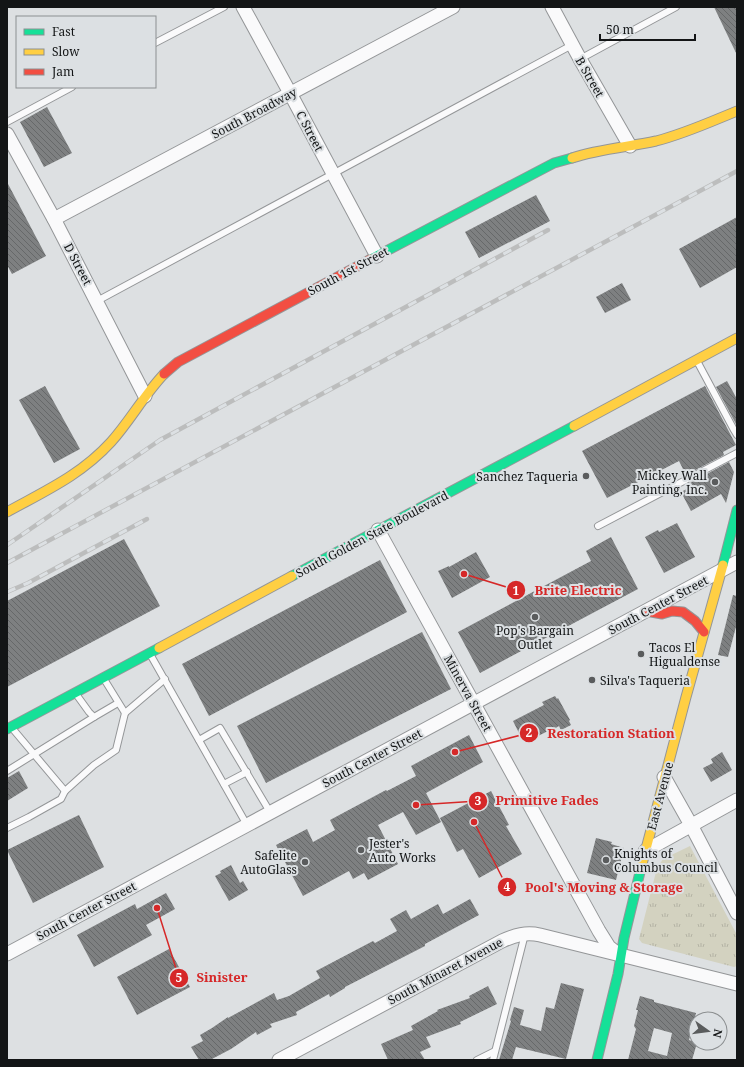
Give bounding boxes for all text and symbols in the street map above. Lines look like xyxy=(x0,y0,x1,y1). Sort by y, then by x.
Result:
legend xyxy=(16,16,156,88)
scale bar xyxy=(600,16,695,42)
text: 50 m xyxy=(606,21,634,38)
text: Fast xyxy=(52,23,75,40)
text: Slow xyxy=(52,43,80,60)
street label: B Street xyxy=(572,54,608,100)
text: Jam xyxy=(51,63,74,80)
street label: South Broadway xyxy=(208,83,300,143)
street label: C Street xyxy=(292,108,328,154)
street label: D Street xyxy=(60,240,96,288)
street label: South 1st Street xyxy=(305,243,391,299)
place label: Mickey Wall Painting, Inc. xyxy=(632,467,707,498)
place label: Sanchez Taqueria xyxy=(476,468,578,485)
marker: Sanchez Taqueria xyxy=(581,471,591,481)
marker: Mickey Wall Painting, Inc. xyxy=(710,477,720,487)
street label: South Golden State Boulevard xyxy=(293,486,452,582)
street label: South Center Street xyxy=(605,572,711,638)
callout: Brite Electric xyxy=(506,578,629,603)
text: Brite Electric xyxy=(534,581,622,599)
text: 1 xyxy=(513,582,520,599)
marker: Pop's Bargain Outlet xyxy=(530,612,540,622)
place label: Pop's Bargain Outlet xyxy=(496,622,574,653)
place label: Tacos El Higualdense xyxy=(649,639,720,670)
marker: Tacos El Higualdense xyxy=(636,649,646,659)
street label: Minerva Street xyxy=(440,652,496,734)
place label: Silva's Taqueria xyxy=(600,672,690,689)
marker: Silva's Taqueria xyxy=(587,675,597,685)
callout: Restoration Station xyxy=(519,720,683,745)
text: 2 xyxy=(526,724,533,741)
text: Restoration Station xyxy=(547,724,675,742)
street label: South Center Street xyxy=(319,725,425,791)
street label: East Avenue xyxy=(643,760,677,832)
callout: Primitive Fades xyxy=(468,788,607,813)
text: Primitive Fades xyxy=(495,791,599,809)
text: 3 xyxy=(475,792,482,809)
place label: Jester's Auto Works xyxy=(368,835,436,866)
marker: Jester's Auto Works xyxy=(356,845,366,855)
place label: Knights of Columbus Council xyxy=(614,845,718,876)
place label: Safelite AutoGlass xyxy=(240,847,297,878)
marker: Knights of Columbus Council xyxy=(601,855,611,865)
marker: Safelite AutoGlass xyxy=(300,857,310,867)
callout: Pool's Moving & Storage xyxy=(497,875,691,900)
street label: South Center Street xyxy=(33,878,139,944)
text: 4 xyxy=(504,878,511,895)
text: Pool's Moving & Storage xyxy=(525,878,683,896)
street label: South Minaret Avenue xyxy=(385,933,505,1009)
callout: Sinister xyxy=(169,965,256,990)
text: Sinister xyxy=(196,968,248,986)
text: 5 xyxy=(176,969,183,986)
north arrow xyxy=(688,1011,728,1051)
text: N xyxy=(710,1028,727,1040)

